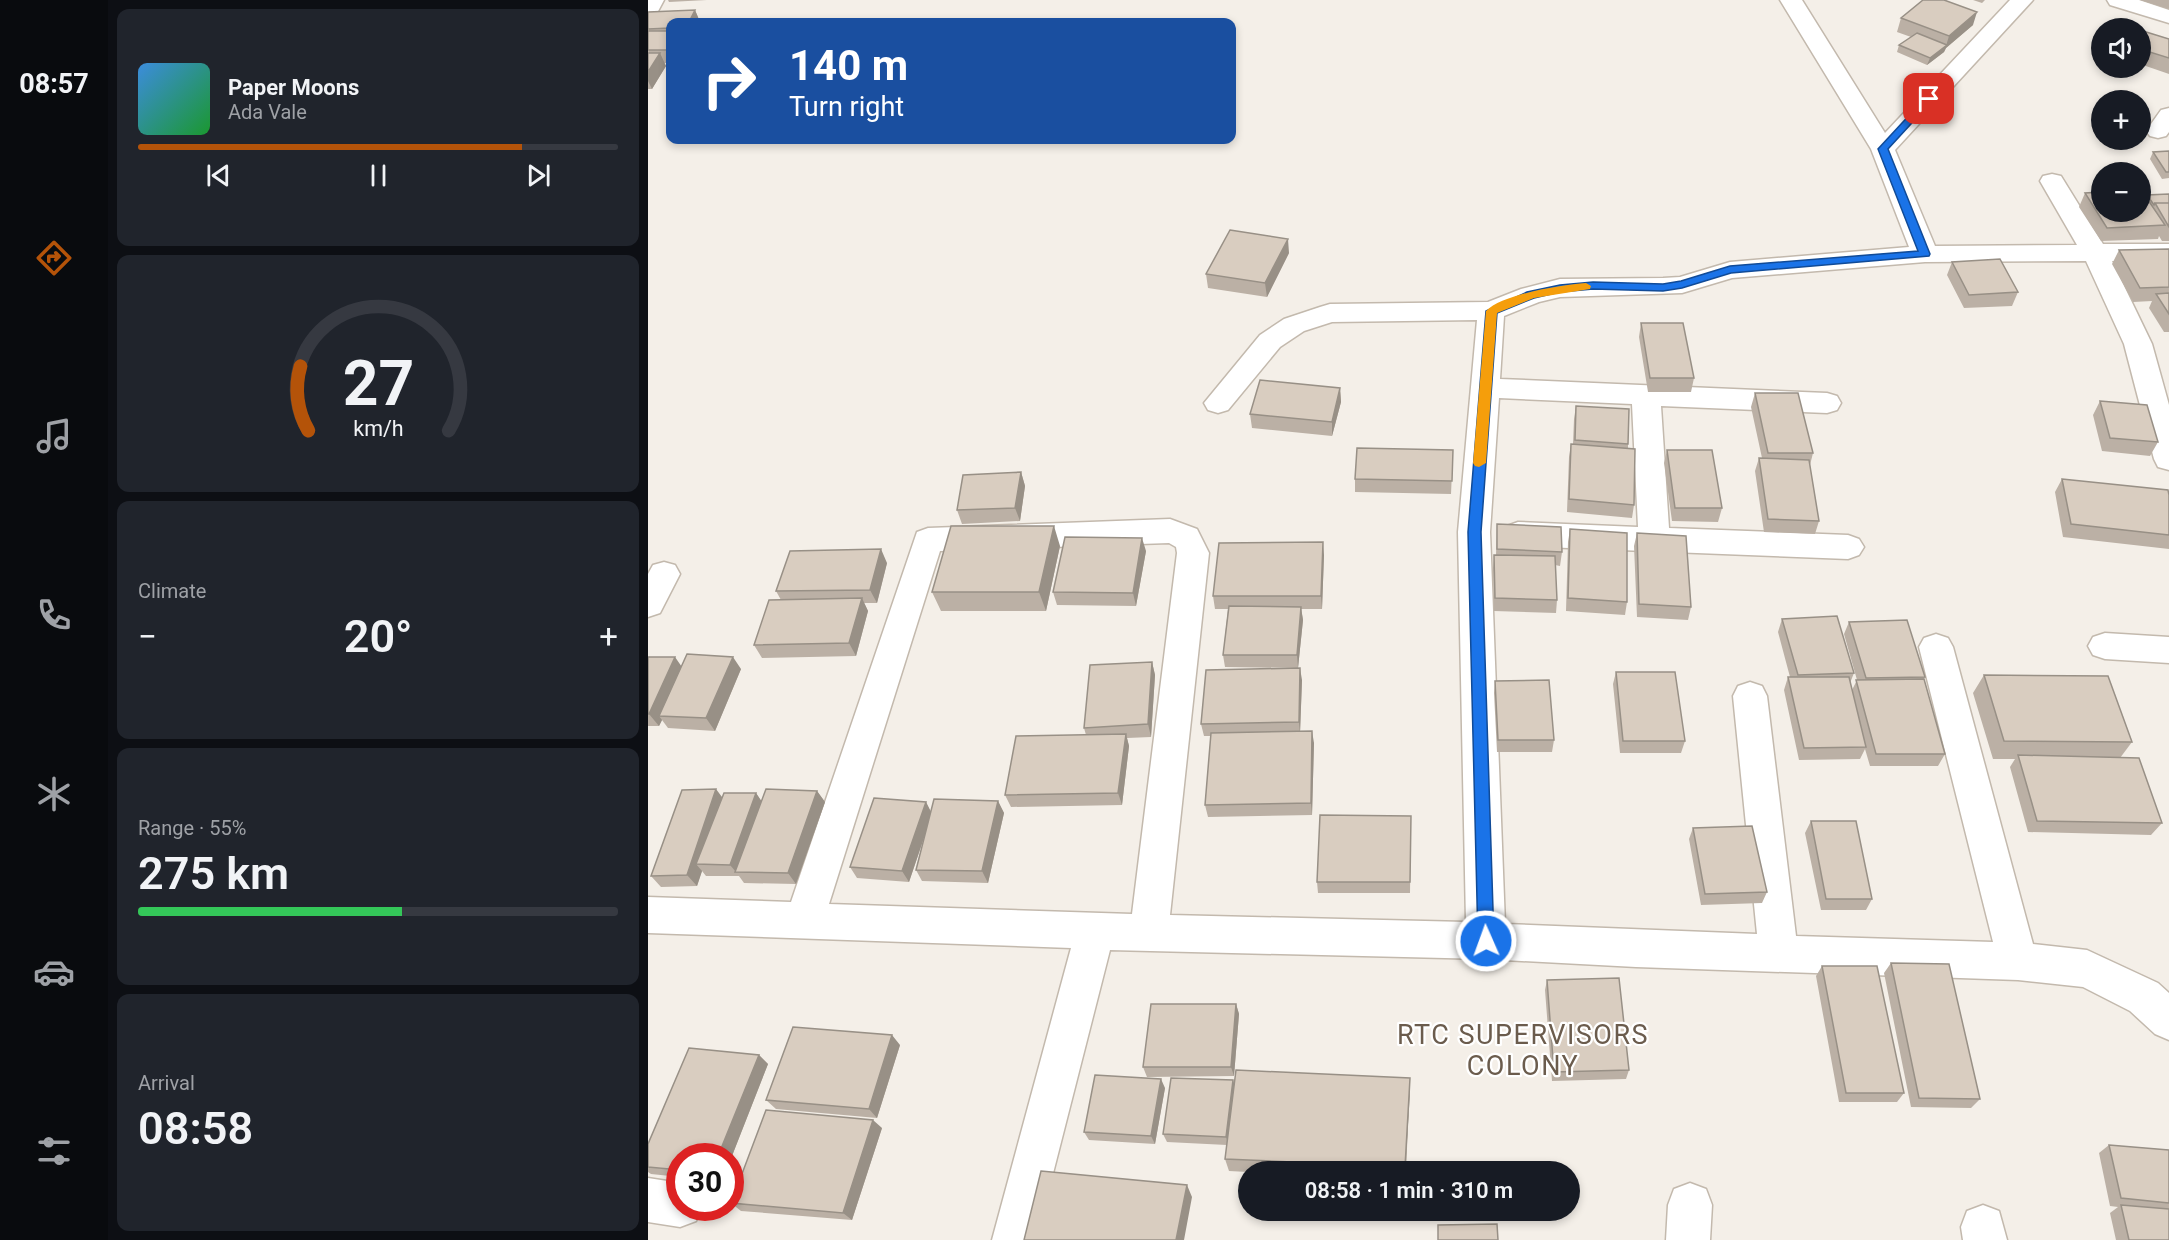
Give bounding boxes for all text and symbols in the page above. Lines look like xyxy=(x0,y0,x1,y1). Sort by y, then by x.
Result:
map controls xyxy=(2091,18,2151,222)
button: sound xyxy=(2091,18,2151,78)
text: 140 m xyxy=(789,41,908,90)
icon: right xyxy=(690,42,768,120)
text: 08:57 xyxy=(19,68,89,100)
pin xyxy=(1903,73,1954,124)
text: Paper Moons xyxy=(228,75,359,100)
icon: arrive xyxy=(1912,82,1945,115)
button: + xyxy=(2091,90,2151,150)
text: Turn right xyxy=(789,91,904,123)
text: Ada Vale xyxy=(228,100,307,124)
icon: previous xyxy=(202,159,235,192)
icon: pause xyxy=(362,159,395,192)
icon: next xyxy=(522,159,555,192)
button: − xyxy=(2091,162,2151,222)
icon: directions xyxy=(33,237,75,279)
text: 27 xyxy=(342,347,414,420)
icon: music xyxy=(33,415,75,457)
text: km/h xyxy=(353,416,403,441)
text: Climate xyxy=(138,579,206,603)
icon: phone xyxy=(33,594,75,636)
text: 20° xyxy=(344,610,412,663)
text: − xyxy=(138,617,157,656)
text: + xyxy=(599,617,618,656)
icon: climate xyxy=(33,773,75,815)
text: Range · 55% xyxy=(138,816,246,840)
text: 275 km xyxy=(138,847,289,900)
position arrow xyxy=(1454,909,1518,973)
icon: car xyxy=(33,951,75,993)
district label: RTC SUPERVISORS COLONY xyxy=(1397,1019,1649,1082)
text: Arrival xyxy=(138,1071,195,1095)
text: 08:58 xyxy=(138,1102,253,1155)
icon: filters xyxy=(33,1130,75,1172)
speed limit sign: 30 xyxy=(666,1143,744,1221)
text: 08:58 · 1 min · 310 m xyxy=(1305,1178,1513,1203)

